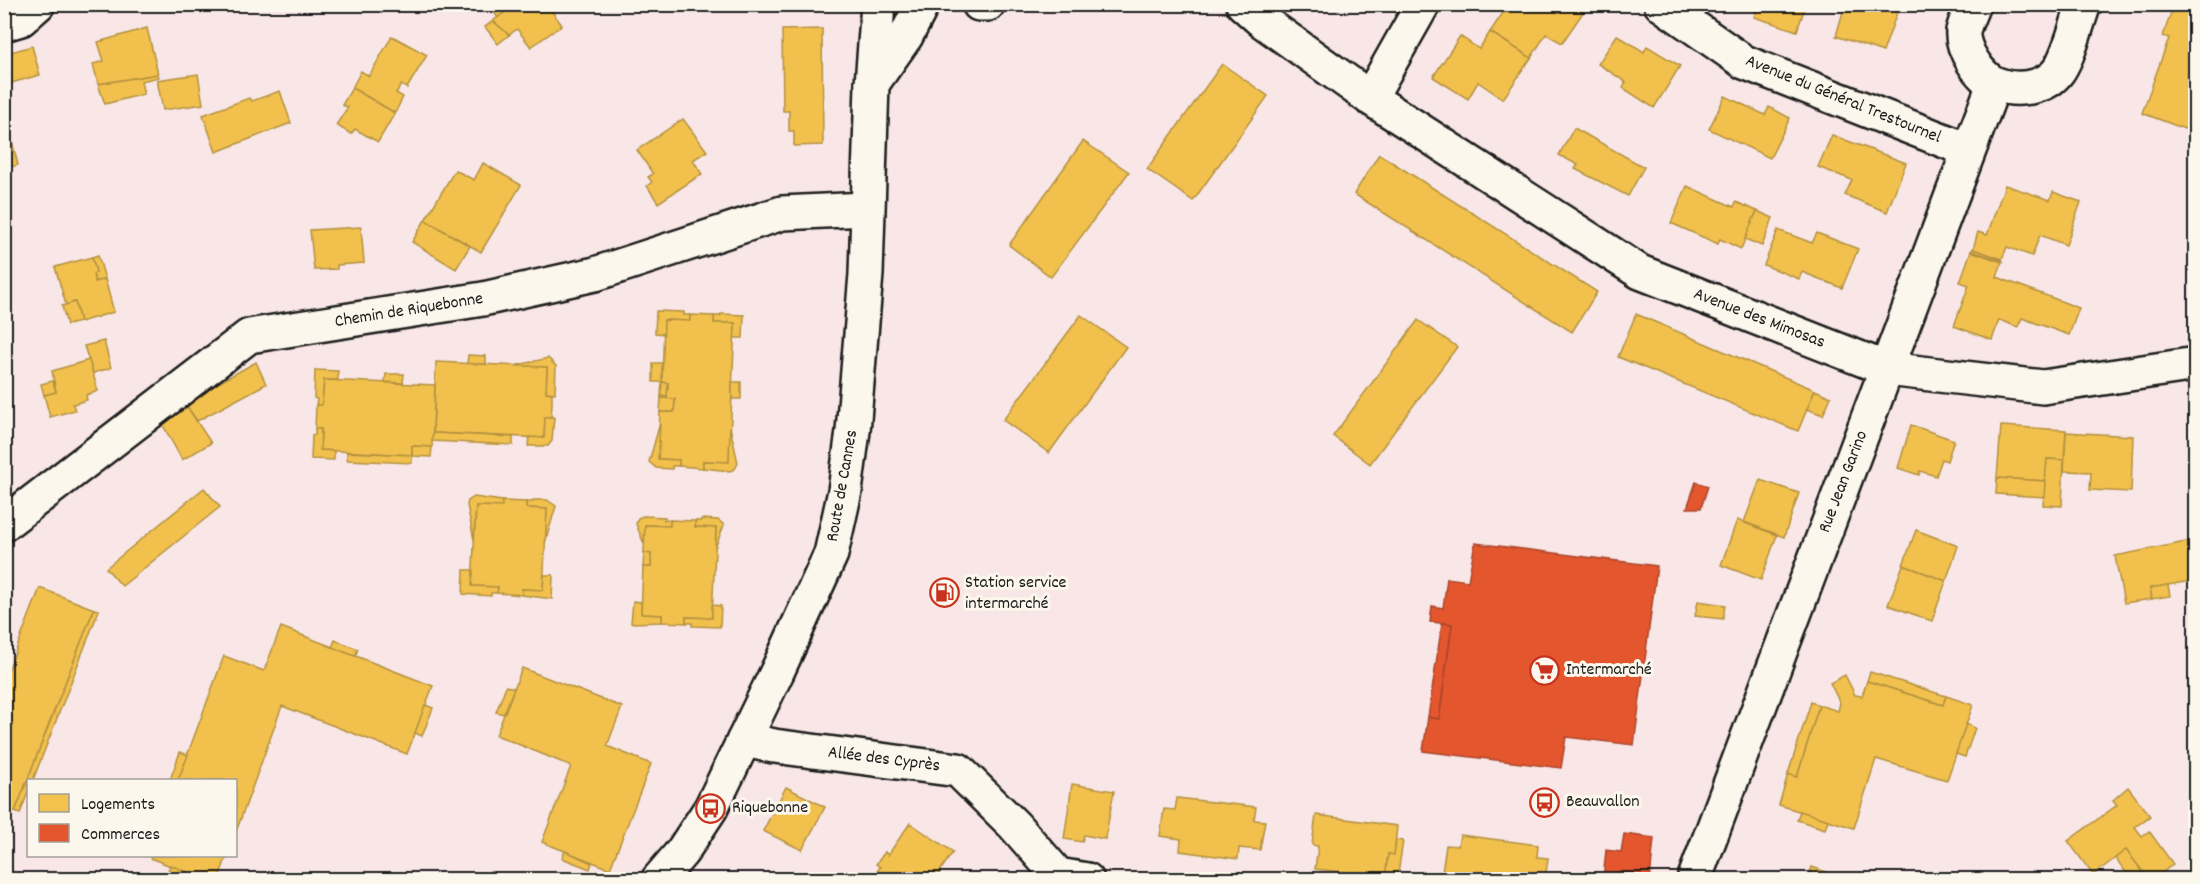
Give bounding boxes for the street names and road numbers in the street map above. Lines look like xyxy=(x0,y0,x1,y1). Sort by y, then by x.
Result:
street label: Avenue du Général Trestournel xyxy=(1741,49,1945,151)
street label: Avenue des Mimosas xyxy=(1690,282,1828,356)
street label: Chemin de Riquebonne xyxy=(333,287,485,335)
street label: Rue Jean Garino xyxy=(1813,427,1875,537)
street label: Route de Cannes xyxy=(821,428,865,544)
street label: Allée des Cyprès xyxy=(827,741,941,779)

